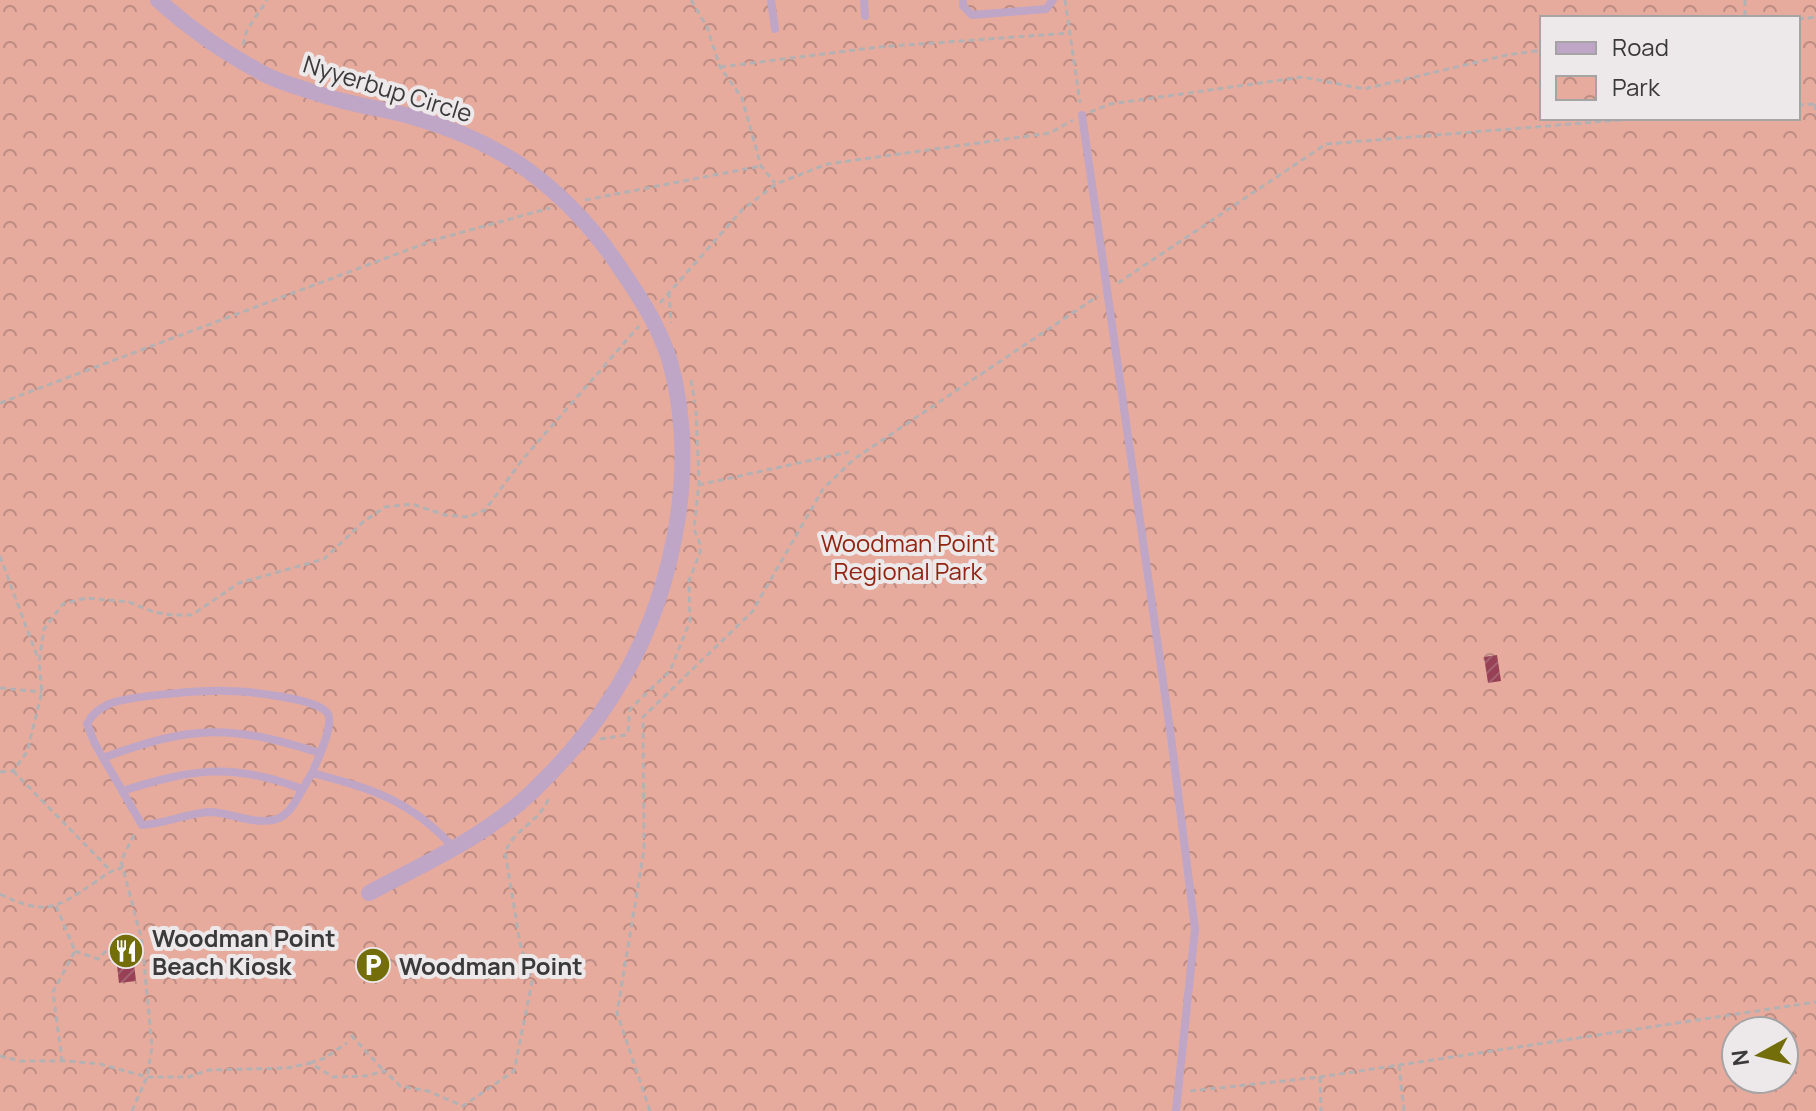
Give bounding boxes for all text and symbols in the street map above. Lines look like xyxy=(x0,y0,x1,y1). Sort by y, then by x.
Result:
legend xyxy=(1540,16,1800,120)
text: Road xyxy=(1612,30,1669,63)
street label: Nyyerbup Circle xyxy=(299,47,477,129)
text: Park xyxy=(1612,70,1661,103)
park label: Woodman Point Regional Park xyxy=(821,526,995,587)
place label: Woodman Point Beach Kiosk xyxy=(152,921,336,982)
restaurant icon: Woodman Point Beach Kiosk xyxy=(107,932,145,970)
parking icon: Woodman Point xyxy=(354,946,392,984)
place label: Woodman Point xyxy=(399,949,583,982)
north arrow xyxy=(1720,1015,1800,1095)
text: N xyxy=(1724,1048,1756,1068)

